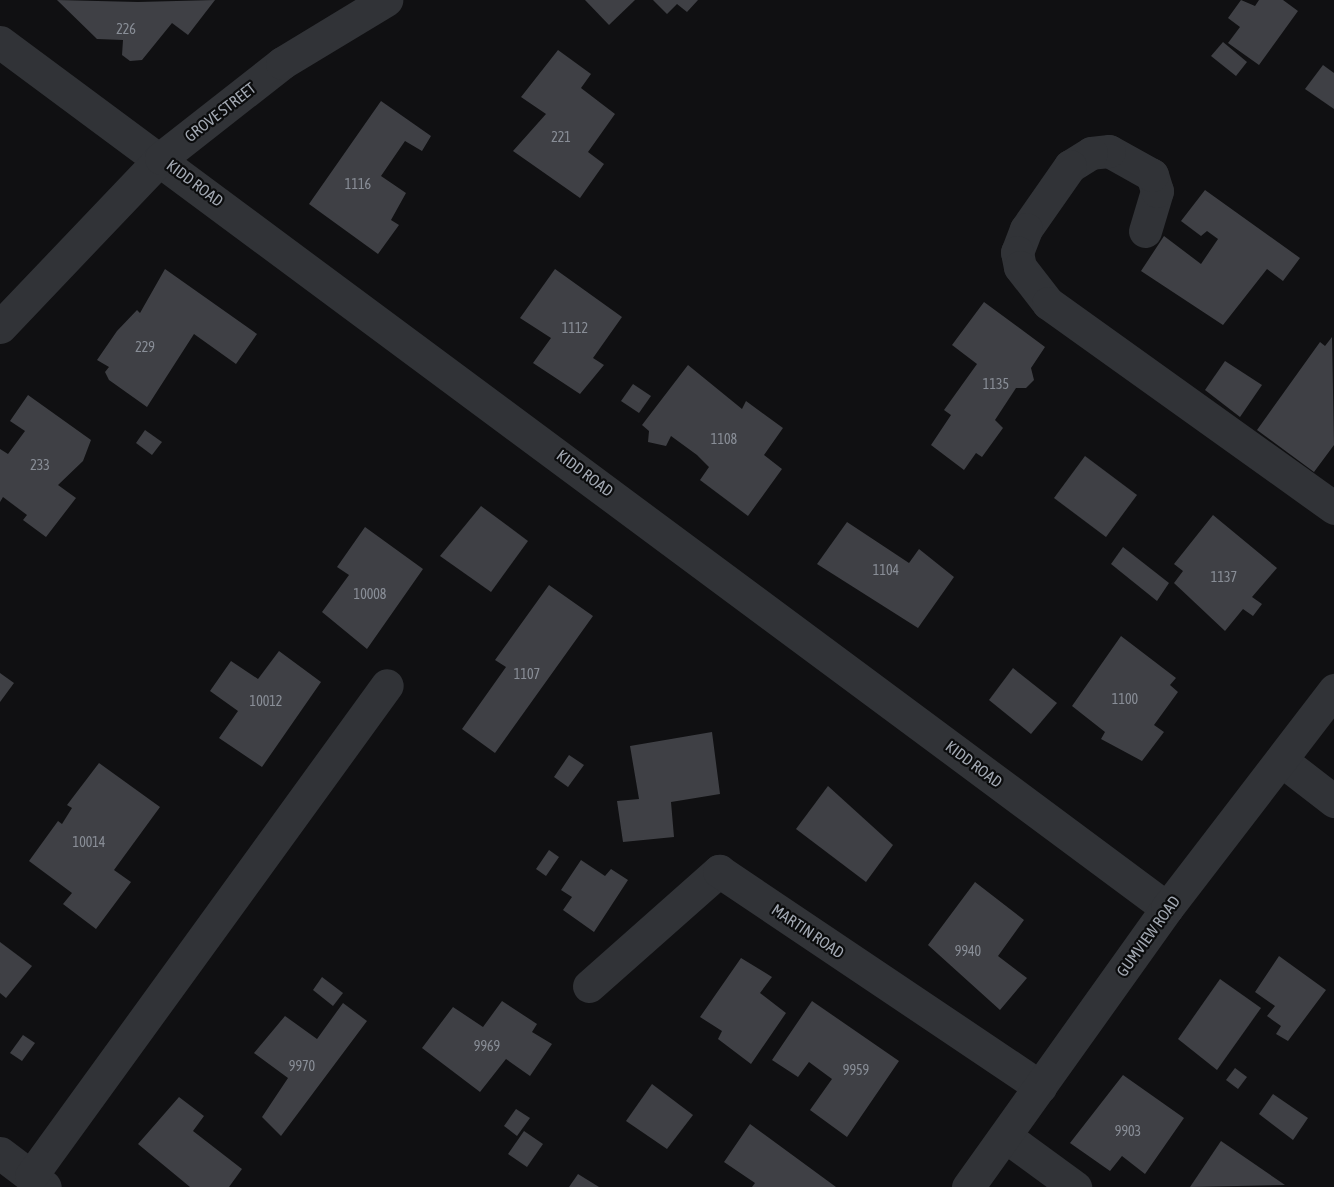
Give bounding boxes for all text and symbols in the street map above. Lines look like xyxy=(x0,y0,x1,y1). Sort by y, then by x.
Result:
house number: 226 xyxy=(116,21,136,37)
street label: GROVE STREET xyxy=(181,78,259,146)
house number: 221 xyxy=(551,129,571,145)
street label: KIDD ROAD xyxy=(163,155,227,211)
house number: 1116 xyxy=(345,176,371,192)
house number: 1112 xyxy=(562,320,588,336)
house number: 229 xyxy=(135,339,155,355)
house number: 1135 xyxy=(983,376,1009,392)
house number: 1108 xyxy=(711,431,737,447)
street label: KIDD ROAD xyxy=(553,445,617,501)
house number: 233 xyxy=(30,457,50,473)
house number: 1104 xyxy=(873,562,899,578)
house number: 1137 xyxy=(1211,569,1237,585)
house number: 10008 xyxy=(354,586,386,602)
house number: 1107 xyxy=(514,666,540,682)
house number: 1100 xyxy=(1112,691,1138,707)
house number: 10012 xyxy=(250,693,282,709)
street label: KIDD ROAD xyxy=(942,736,1006,792)
house number: 10014 xyxy=(73,834,105,850)
street label: GUMVIEW ROAD xyxy=(1112,892,1184,980)
street label: MARTIN ROAD xyxy=(768,900,848,962)
house number: 9940 xyxy=(955,943,981,959)
house number: 9969 xyxy=(474,1038,500,1054)
house number: 9970 xyxy=(289,1058,315,1074)
house number: 9959 xyxy=(843,1062,869,1078)
house number: 9903 xyxy=(1115,1123,1141,1139)

